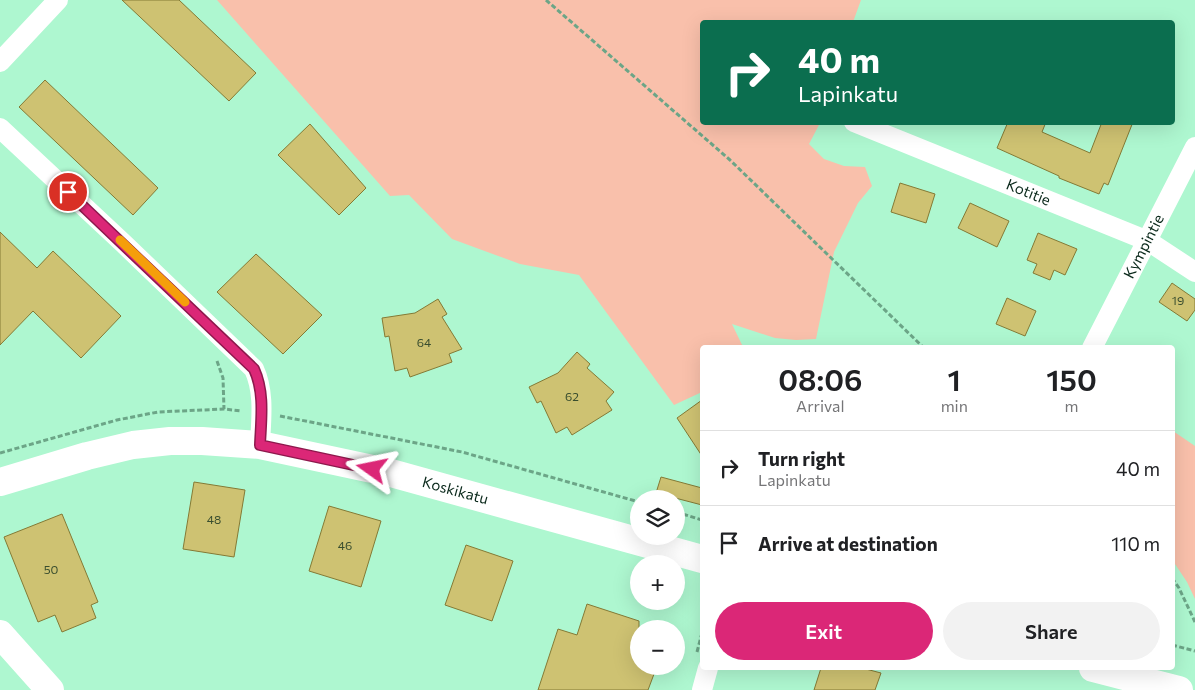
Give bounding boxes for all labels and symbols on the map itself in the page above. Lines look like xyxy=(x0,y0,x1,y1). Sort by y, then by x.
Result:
pin xyxy=(47,171,89,213)
street label: Kotitie xyxy=(1004,175,1054,209)
street label: Kympintie xyxy=(1119,211,1167,281)
house number: 19 xyxy=(1172,293,1184,307)
house number: 64 xyxy=(417,335,431,349)
house number: 62 xyxy=(565,389,579,403)
position arrow xyxy=(345,442,397,494)
street label: Koskikatu xyxy=(420,472,490,507)
house number: 48 xyxy=(207,512,221,526)
house number: 46 xyxy=(338,538,352,552)
house number: 50 xyxy=(44,562,59,576)

